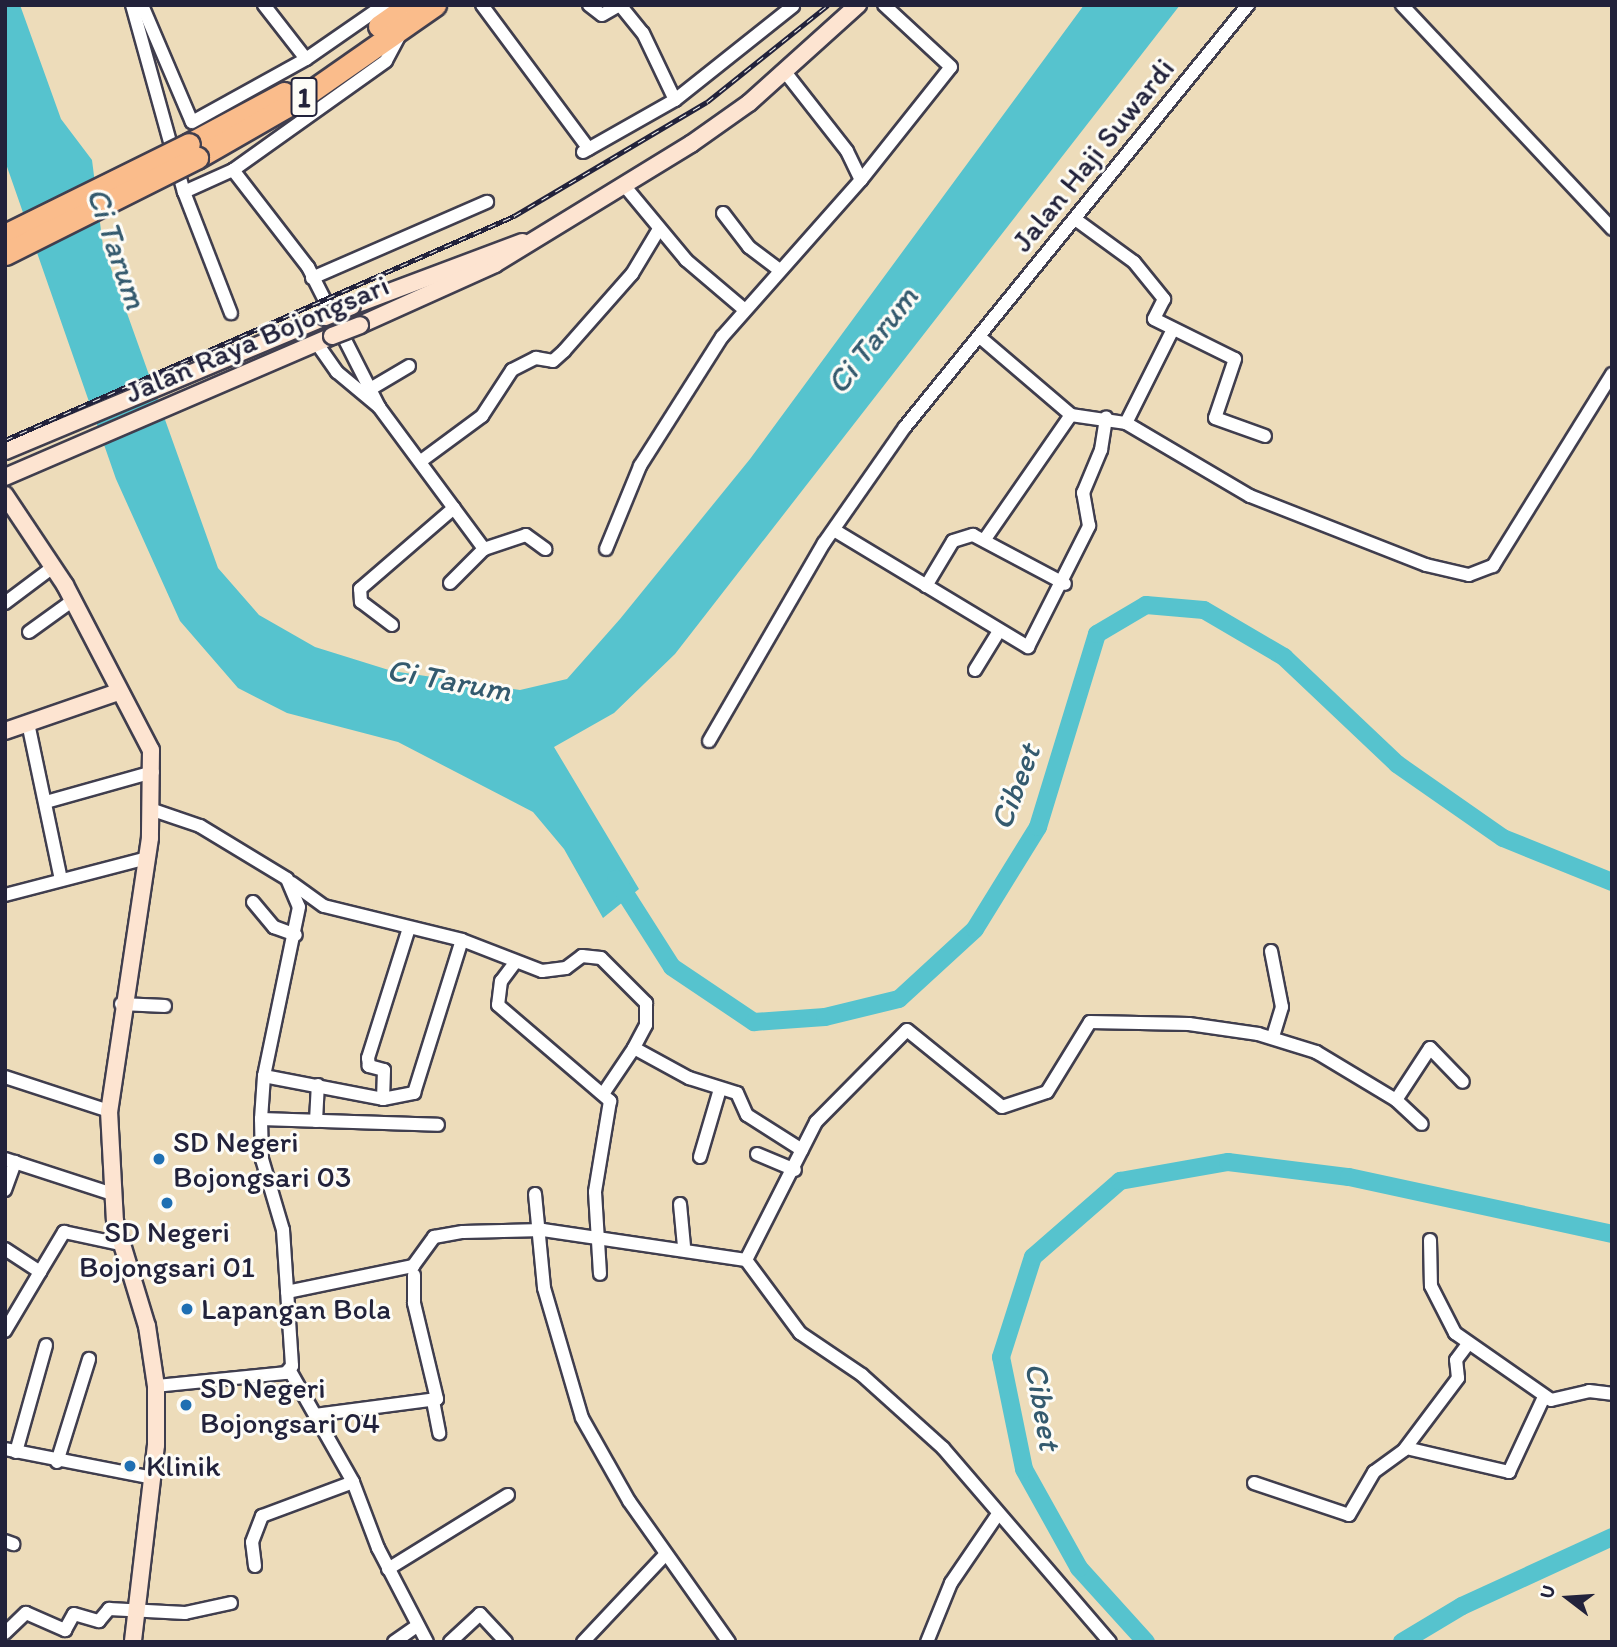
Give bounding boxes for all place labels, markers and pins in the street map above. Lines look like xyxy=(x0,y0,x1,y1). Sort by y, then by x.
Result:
place label: SD Negeri Bojongsari 03 xyxy=(173,1124,351,1194)
marker: SD Negeri Bojongsari 03 xyxy=(151,1151,167,1167)
marker: SD Negeri Bojongsari 01 xyxy=(159,1195,175,1211)
place label: SD Negeri Bojongsari 01 xyxy=(79,1214,255,1284)
place label: Lapangan Bola xyxy=(201,1291,391,1327)
marker: Lapangan Bola xyxy=(179,1301,195,1317)
place label: SD Negeri Bojongsari 04 xyxy=(200,1370,380,1440)
marker: SD Negeri Bojongsari 04 xyxy=(178,1397,194,1413)
place label: Klinik xyxy=(146,1448,221,1484)
marker: Klinik xyxy=(120,1456,140,1476)

